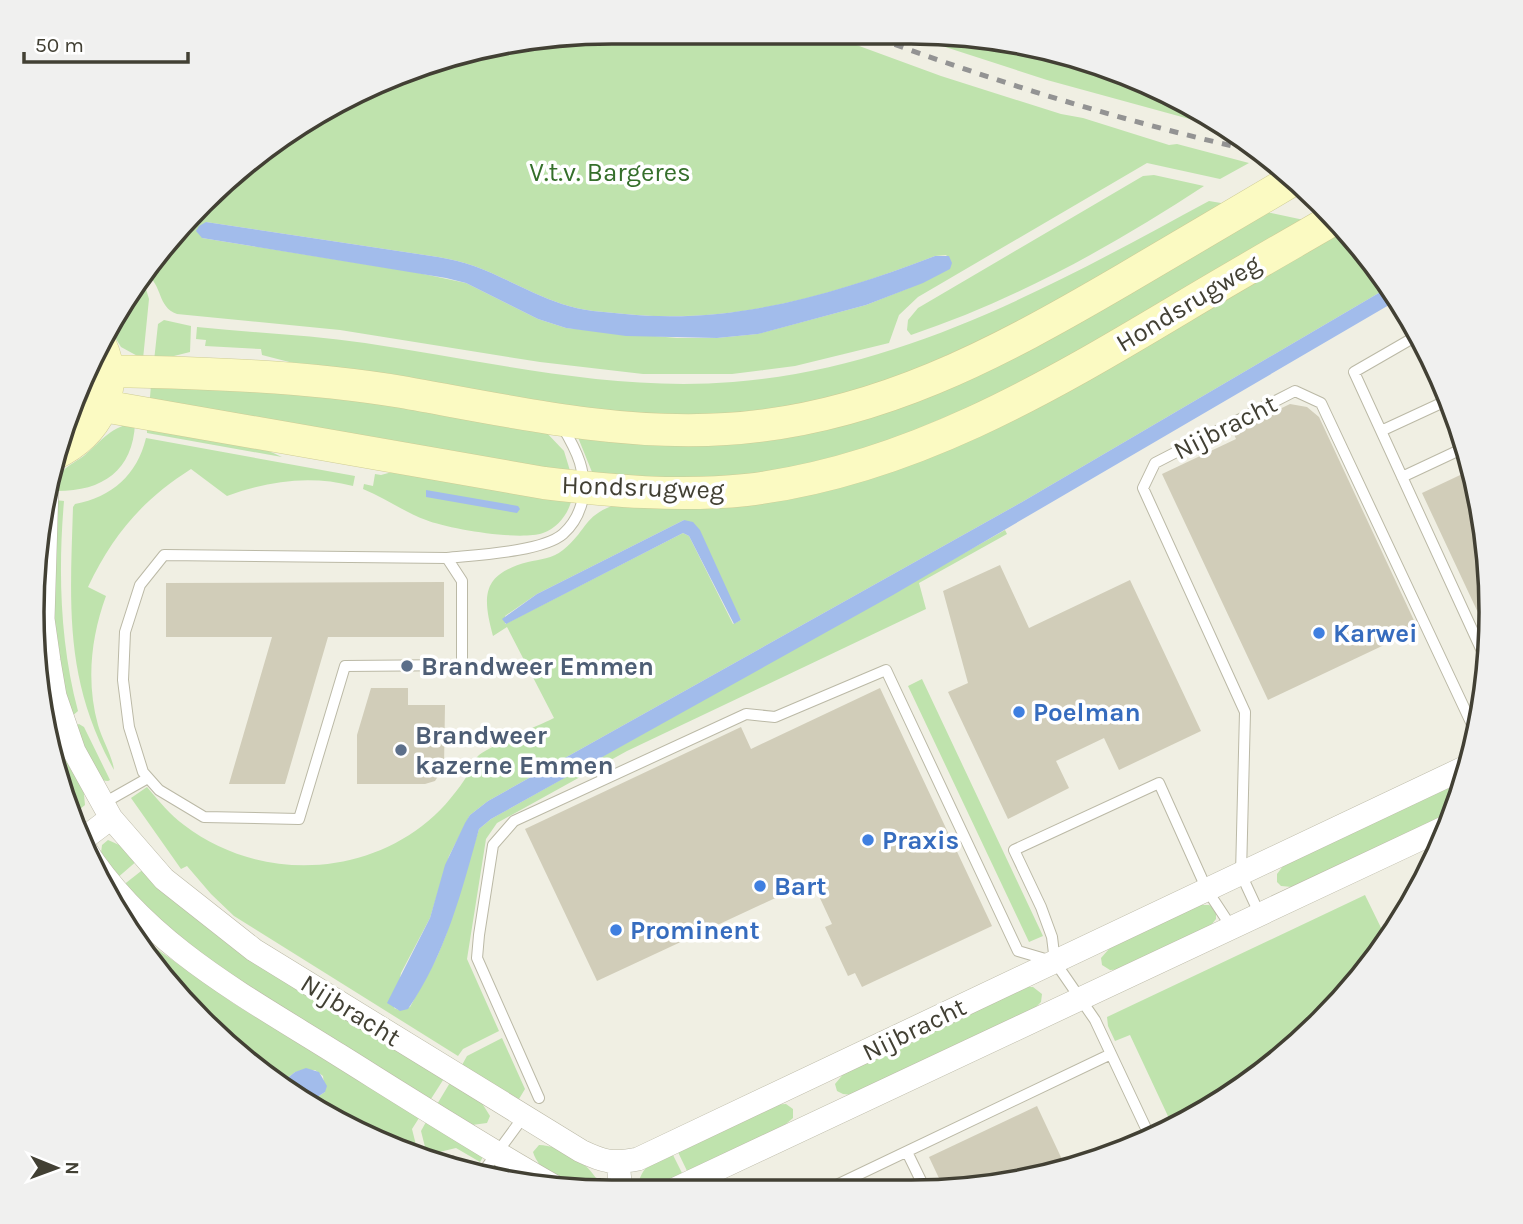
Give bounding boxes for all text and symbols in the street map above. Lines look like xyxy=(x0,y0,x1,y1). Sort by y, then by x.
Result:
scale bar xyxy=(24,21,189,65)
text: 50 m xyxy=(35,33,84,57)
park label: V.t.v. Bargeres xyxy=(529,157,691,188)
street label: Hondsrugweg xyxy=(1110,248,1266,359)
street label: Nijbracht xyxy=(1168,388,1282,467)
street label: Hondsrugweg xyxy=(561,469,725,506)
place label: Karwei xyxy=(1333,618,1417,649)
marker: Karwei xyxy=(1311,625,1327,641)
place label: Brandweer Emmen xyxy=(421,651,654,682)
marker: Brandweer Emmen xyxy=(399,658,415,674)
place label: Poelman xyxy=(1033,697,1141,728)
marker: Poelman xyxy=(1011,704,1027,720)
place label: Brandweer kazerne Emmen xyxy=(415,720,614,781)
marker: Brandweer kazerne Emmen xyxy=(393,742,409,758)
place label: Praxis xyxy=(882,825,959,856)
marker: Praxis xyxy=(860,832,876,848)
place label: Bart xyxy=(774,871,827,902)
marker: Bart xyxy=(752,878,768,894)
place label: Prominent xyxy=(630,915,760,946)
marker: Prominent xyxy=(608,922,624,938)
street label: Nijbracht xyxy=(295,968,406,1053)
street label: Nijbracht xyxy=(857,991,971,1068)
north arrow xyxy=(21,1133,91,1203)
text: N xyxy=(61,1161,83,1175)

